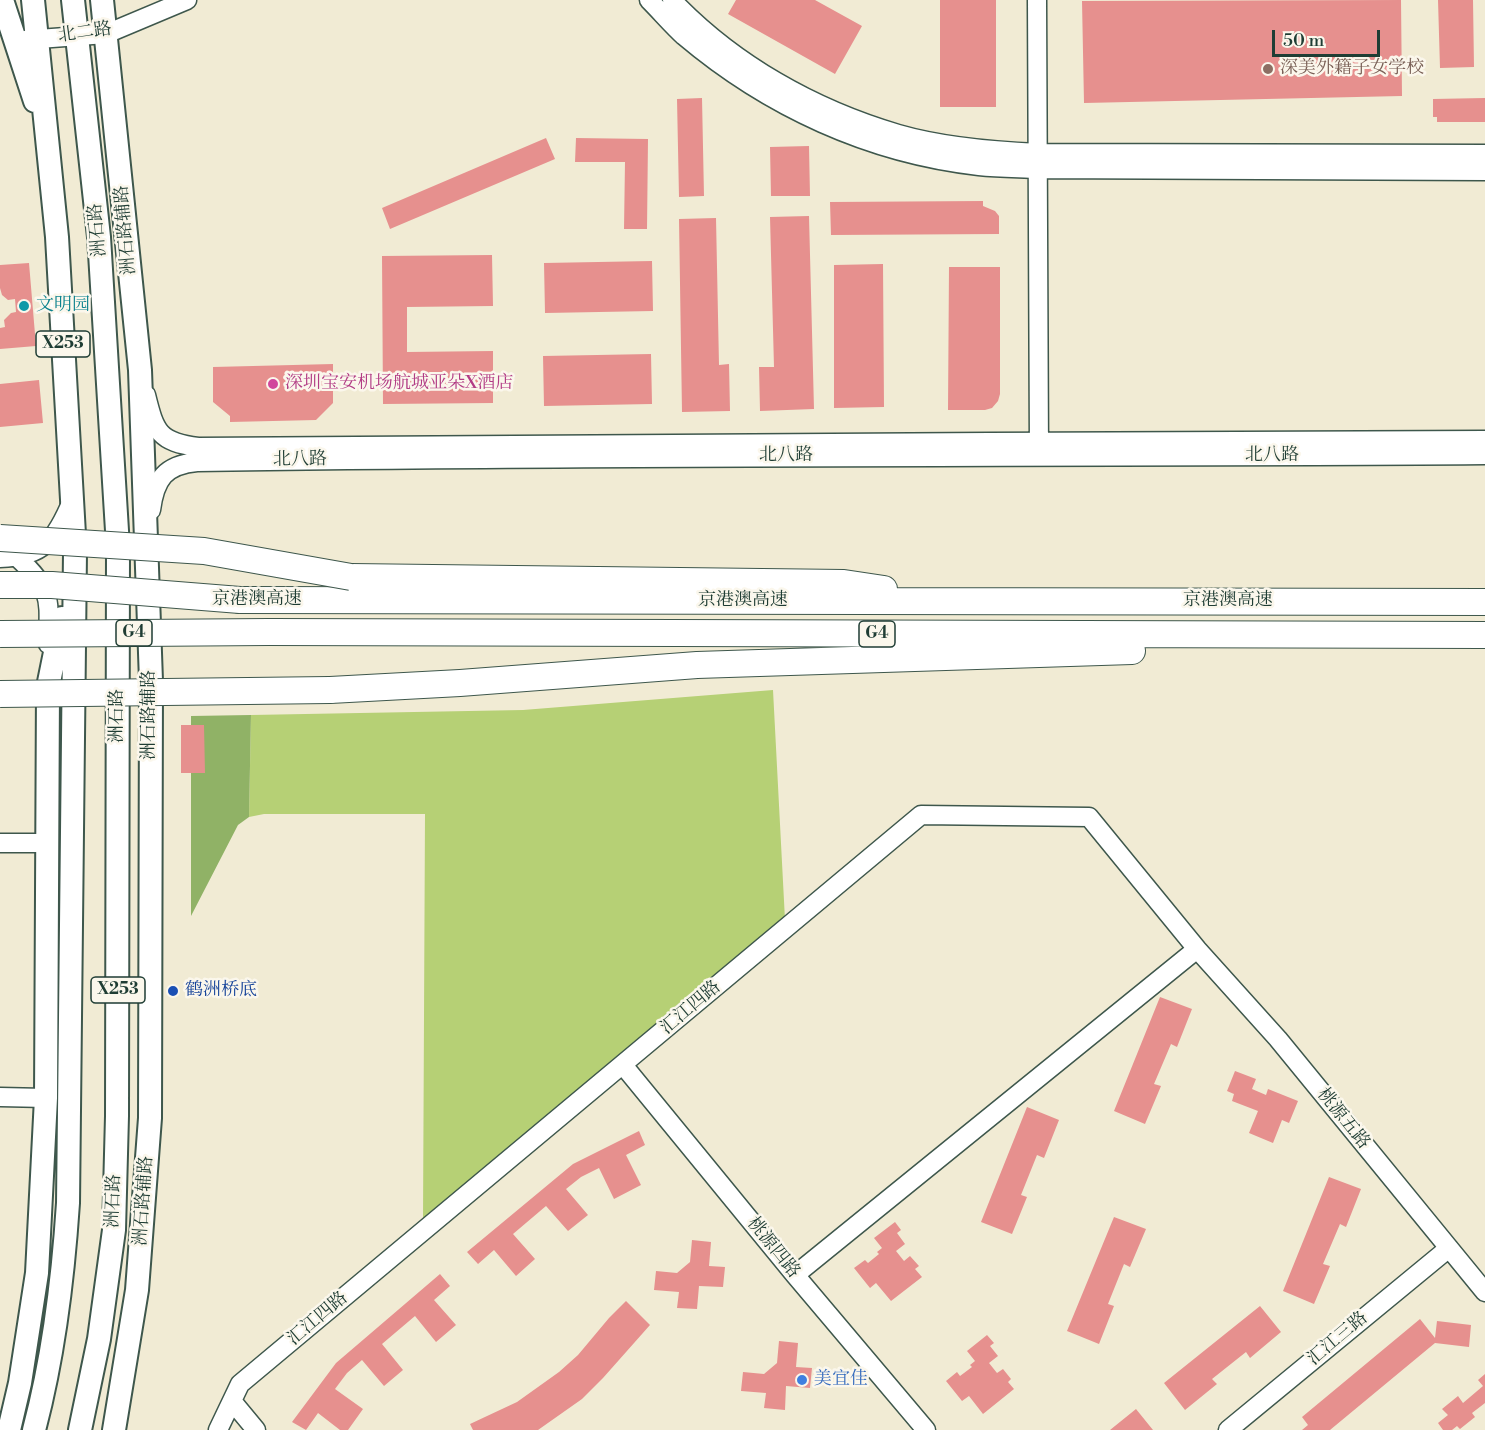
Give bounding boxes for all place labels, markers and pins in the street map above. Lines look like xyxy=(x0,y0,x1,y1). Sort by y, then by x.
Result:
place label: 深美外籍子女学校 xyxy=(1280,58,1424,80)
marker: 深美外籍子女学校 xyxy=(1261,62,1275,76)
place label: 文明园 xyxy=(36,295,90,317)
marker: 文明园 xyxy=(17,299,31,313)
place label: 深圳宝安机场航城亚朵X酒店 xyxy=(285,373,513,395)
marker: 深圳宝安机场航城亚朵X酒店 xyxy=(266,377,280,391)
place label: 鹤洲桥底 xyxy=(185,980,257,1002)
marker: 鹤洲桥底 xyxy=(166,984,180,998)
place label: 美宜佳 xyxy=(814,1369,868,1391)
marker: 美宜佳 xyxy=(795,1373,809,1387)

